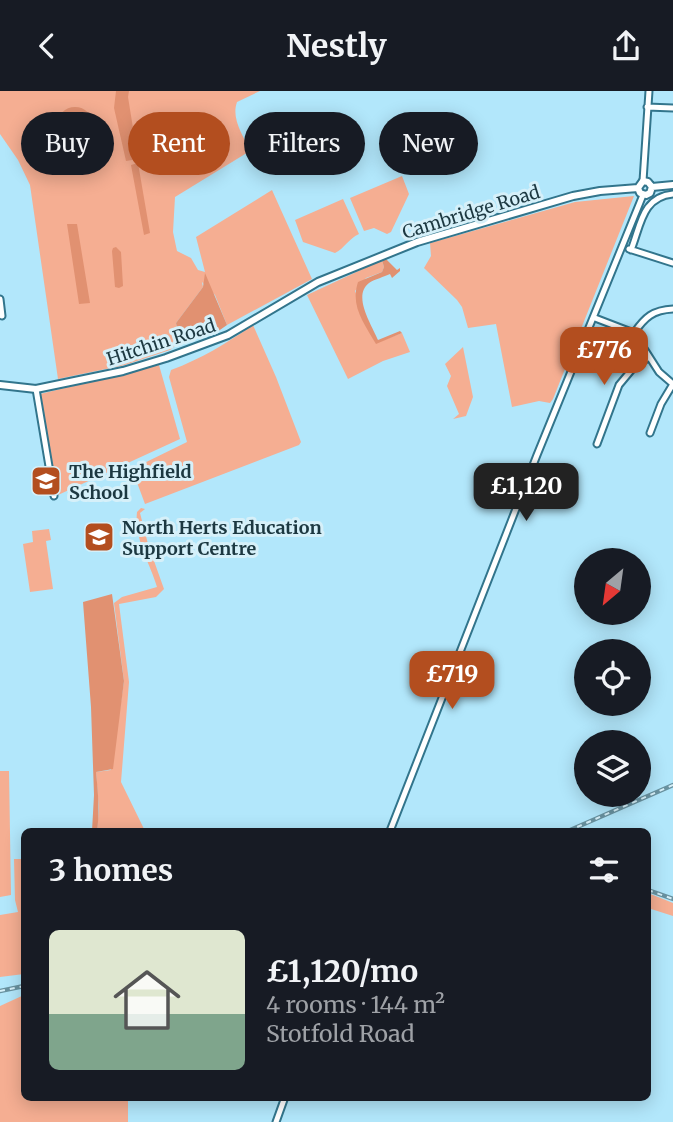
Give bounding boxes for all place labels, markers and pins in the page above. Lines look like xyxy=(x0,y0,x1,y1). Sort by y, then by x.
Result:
pin: £776 xyxy=(563,327,645,387)
place label: The Highfield School xyxy=(69,460,192,504)
pin: £1,120 xyxy=(469,463,583,523)
school or university icon: The Highfield School xyxy=(29,464,63,498)
place label: North Herts Education Support Centre xyxy=(122,516,322,560)
school or university icon: North Herts Education Support Centre xyxy=(82,520,116,554)
pin: £719 xyxy=(411,651,493,711)

